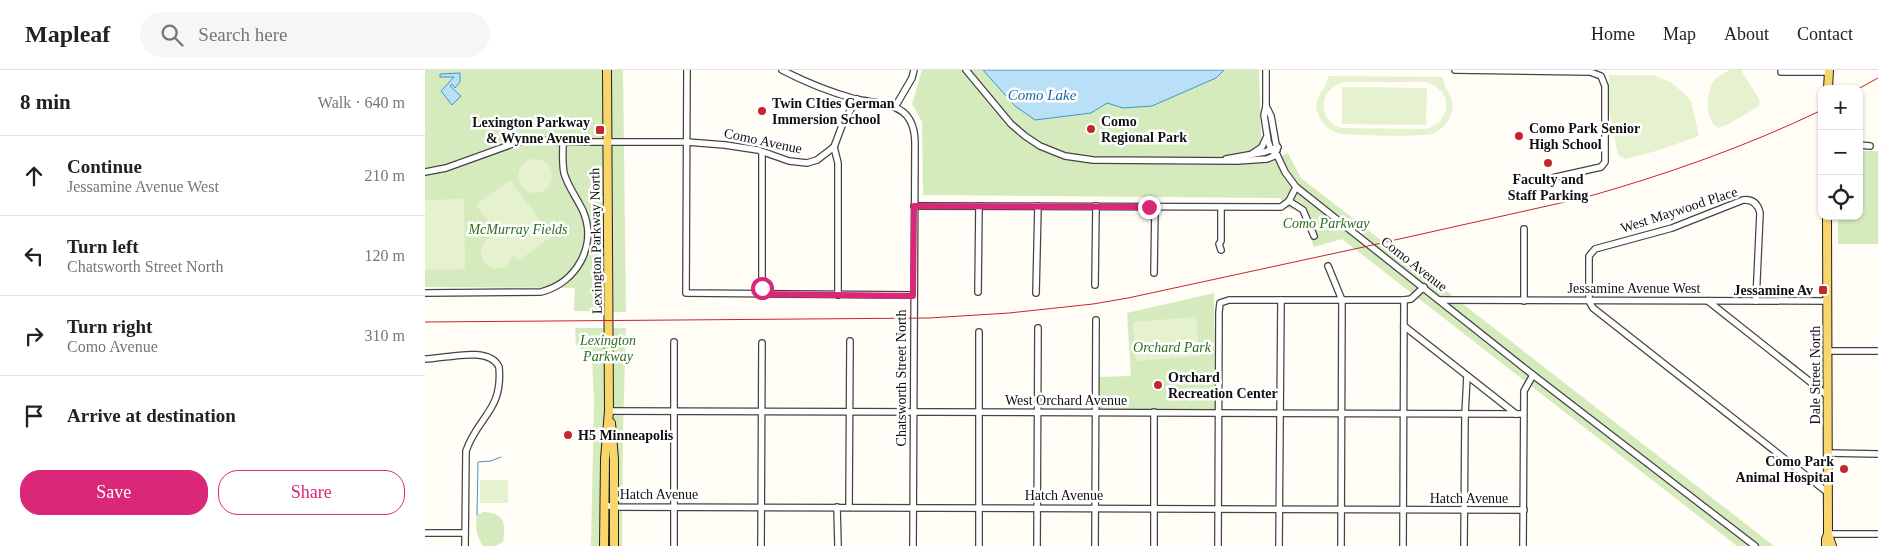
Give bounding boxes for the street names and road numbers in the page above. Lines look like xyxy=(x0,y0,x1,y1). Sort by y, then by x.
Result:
street label: Como Avenue xyxy=(723,125,803,157)
street label: Lexington Parkway North xyxy=(587,168,605,314)
street label: West Maywood Place xyxy=(1619,184,1739,236)
street label: Como Avenue xyxy=(1378,234,1450,294)
street label: Jessamine Avenue West xyxy=(1568,281,1701,296)
street label: Chatsworth Street North xyxy=(894,310,909,446)
street label: Dale Street North xyxy=(1808,326,1823,424)
street label: West Orchard Avenue xyxy=(1005,393,1127,408)
street label: Hatch Avenue xyxy=(620,487,698,502)
street label: Hatch Avenue xyxy=(1025,488,1103,503)
street label: Hatch Avenue xyxy=(1430,491,1508,506)

